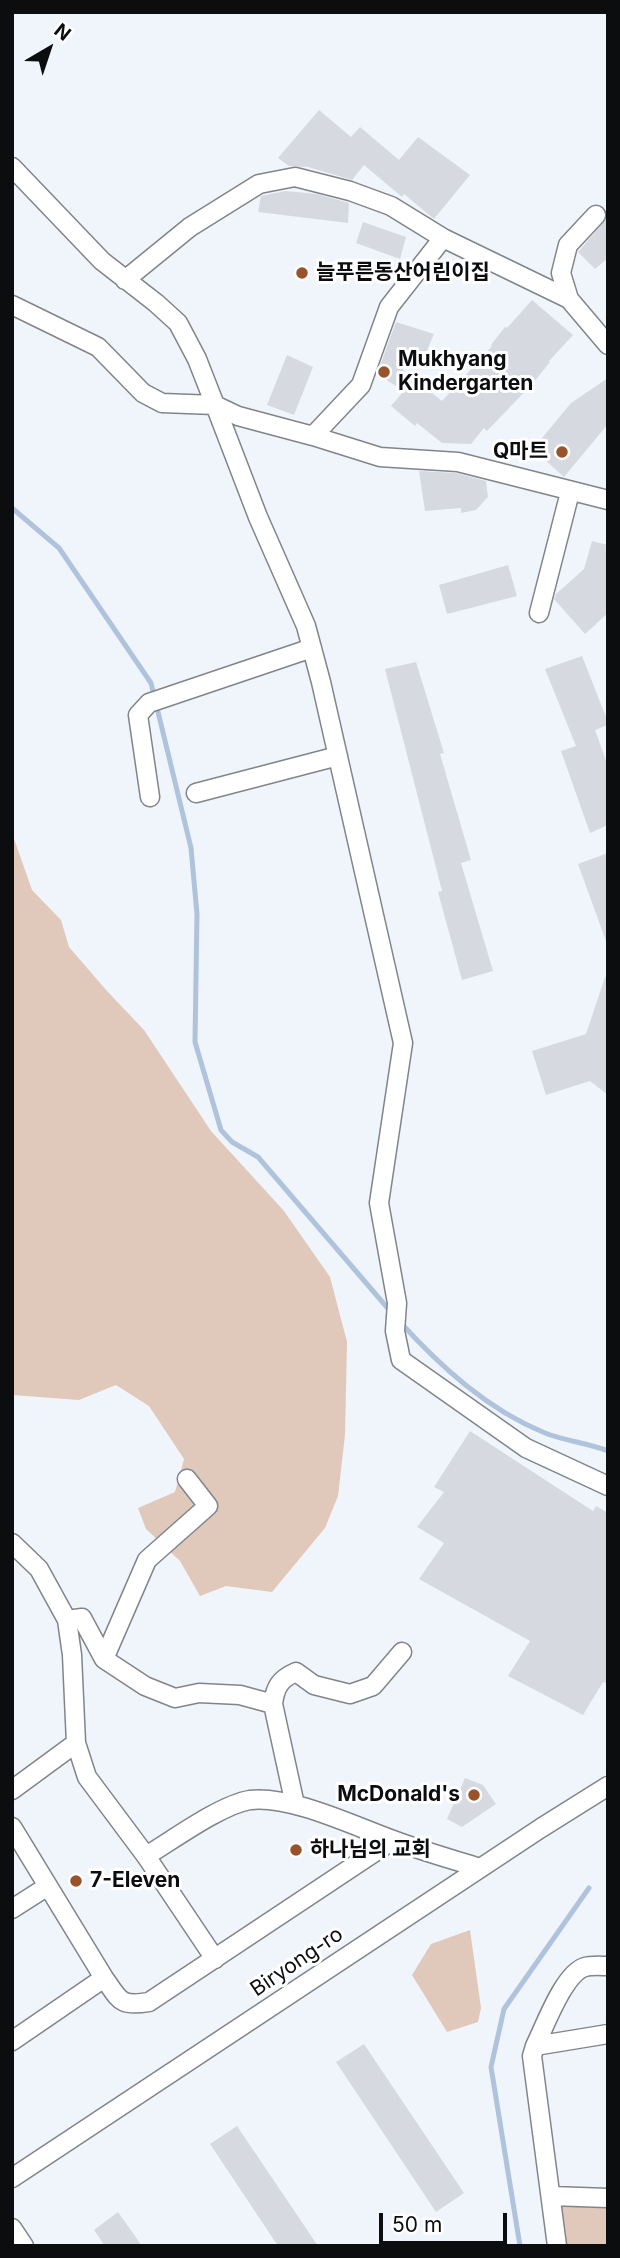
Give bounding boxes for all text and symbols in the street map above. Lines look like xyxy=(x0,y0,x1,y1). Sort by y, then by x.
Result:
north arrow xyxy=(14,14,84,84)
text: N xyxy=(50,19,75,46)
place label: 늘푸른동산어린이집 xyxy=(316,260,490,286)
marker: 늘푸른동산어린이집 xyxy=(294,265,310,281)
place label: Mukhyang Kindergarten xyxy=(398,347,533,397)
marker: Mukhyang Kindergarten xyxy=(376,364,392,380)
place label: Q마트 xyxy=(493,439,548,465)
marker: Q마트 xyxy=(554,444,570,460)
place label: McDonald's xyxy=(337,1782,460,1808)
marker: McDonald's xyxy=(466,1787,482,1803)
place label: 하나님의 교회 xyxy=(310,1837,431,1863)
marker: 하나님의 교회 xyxy=(288,1842,304,1858)
place label: 7-Eleven xyxy=(90,1868,180,1894)
marker: 7-Eleven xyxy=(68,1873,84,1889)
street label: Biryong-ro xyxy=(246,1922,348,2002)
scale bar xyxy=(382,2198,510,2242)
text: 50 m xyxy=(392,2212,442,2237)

